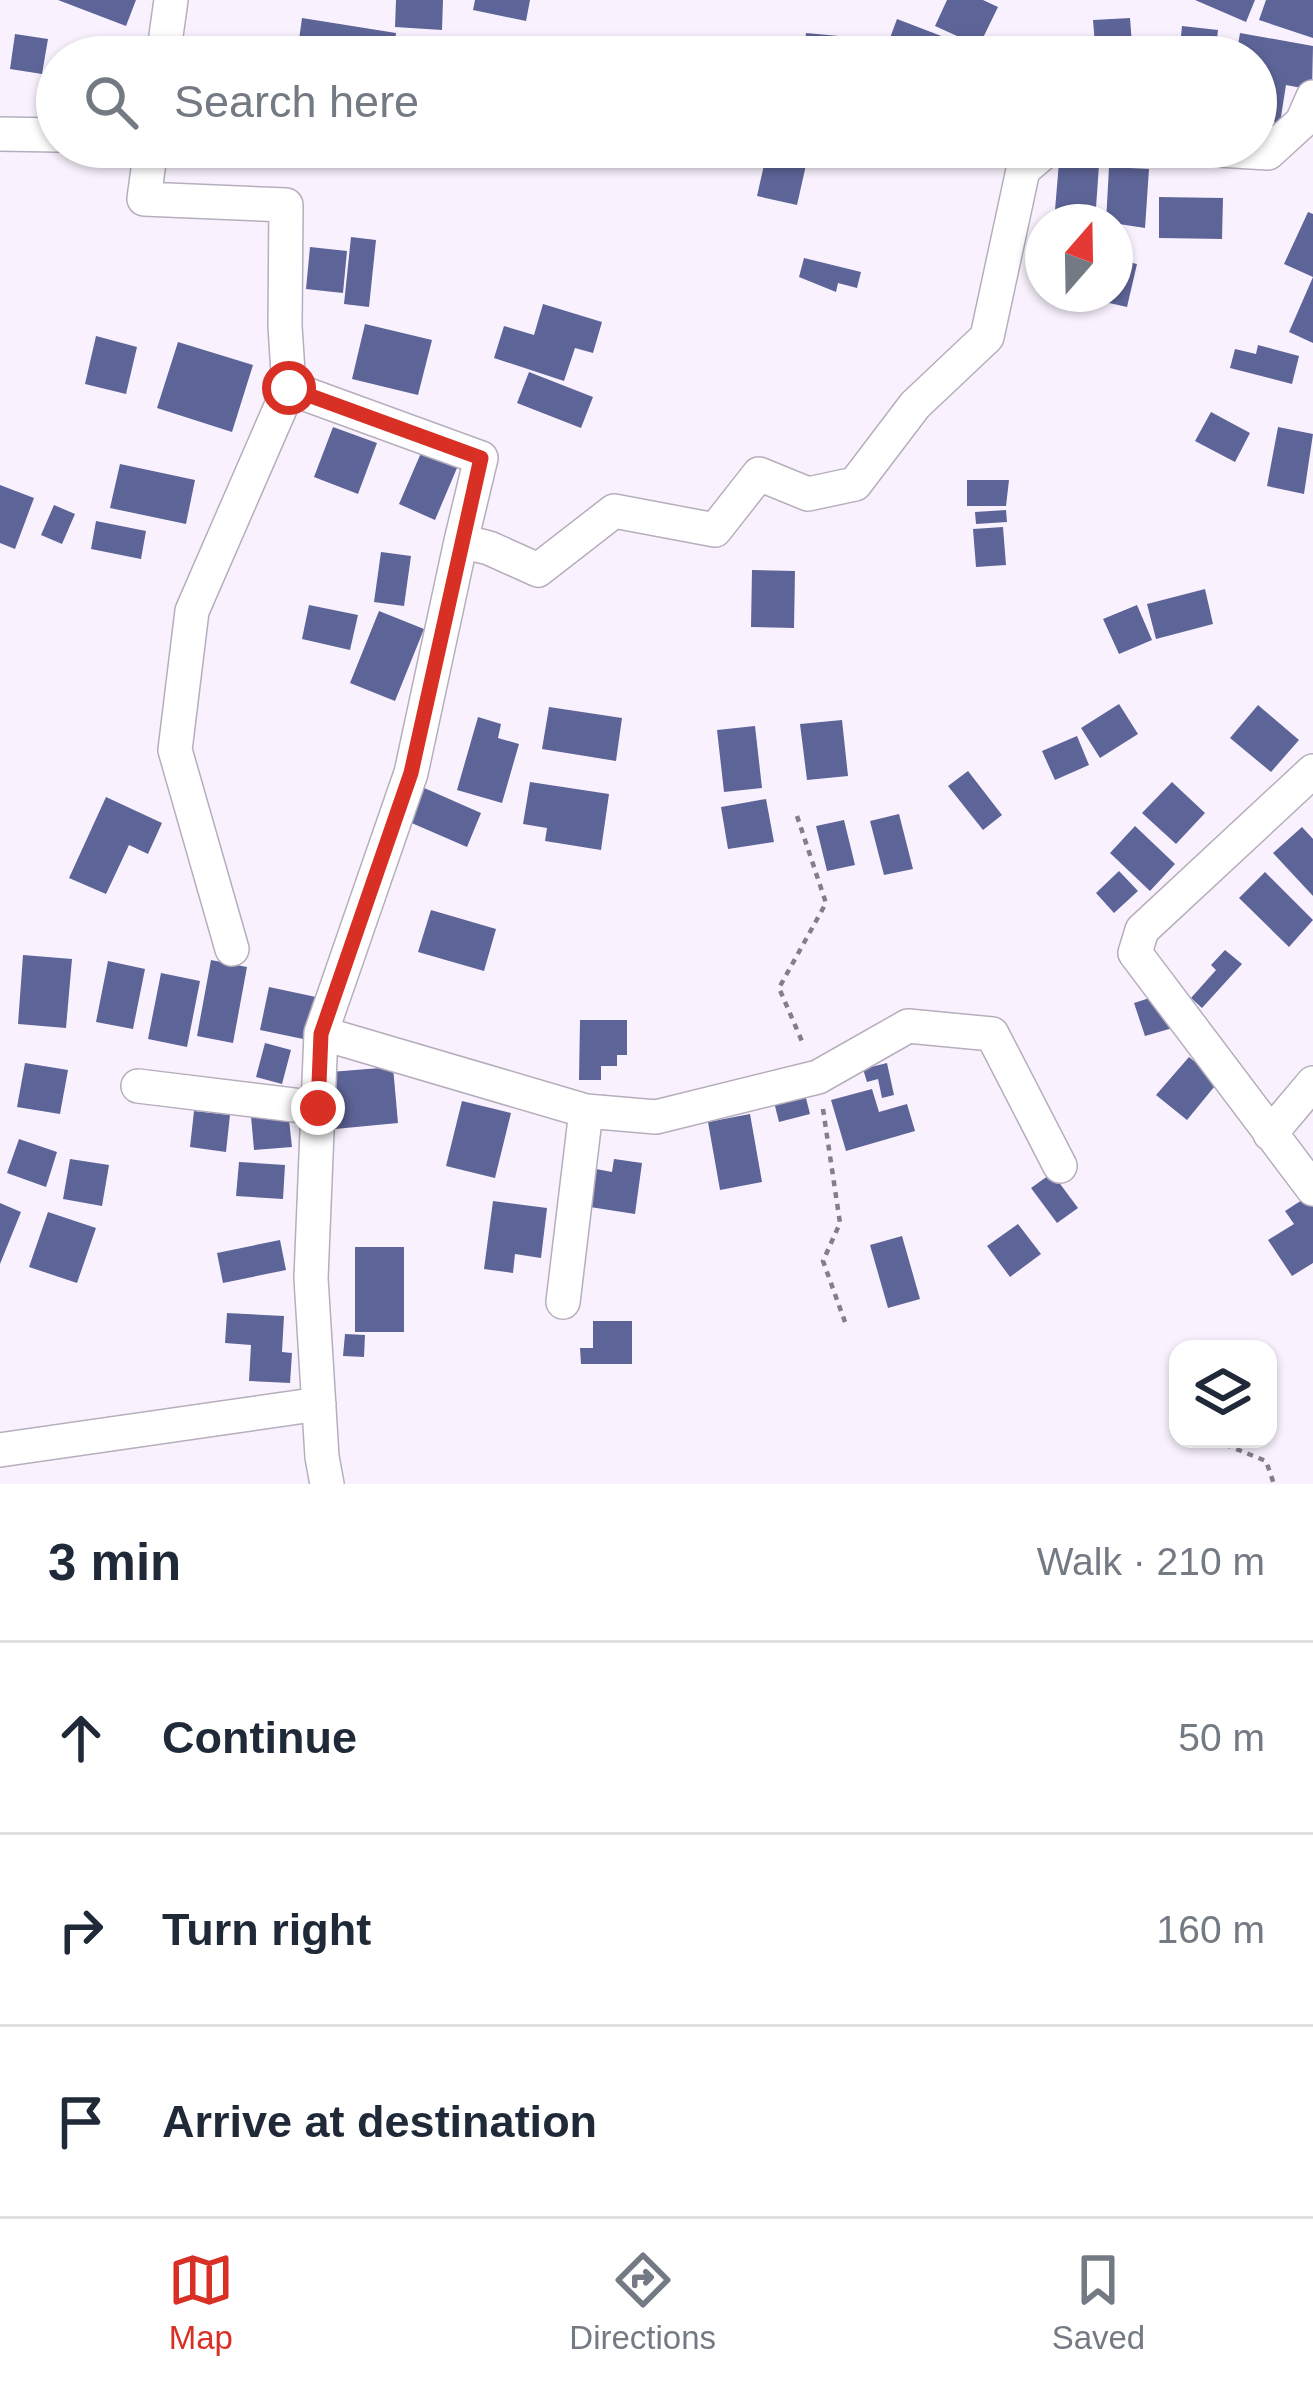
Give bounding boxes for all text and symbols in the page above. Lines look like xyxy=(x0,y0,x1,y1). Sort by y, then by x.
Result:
search box xyxy=(36,36,1277,168)
icon: search xyxy=(78,69,144,135)
text: Search here xyxy=(174,76,419,127)
north arrow xyxy=(1025,204,1133,312)
route start xyxy=(262,361,316,415)
route end xyxy=(291,1081,345,1135)
map controls xyxy=(1169,1340,1277,1448)
button: layers xyxy=(1169,1340,1277,1448)
text: 3 min xyxy=(48,1534,181,1591)
text: Walk · 210 m xyxy=(1037,1540,1265,1583)
icon: ahead xyxy=(48,1705,114,1771)
text: Continue xyxy=(162,1712,357,1763)
text: 50 m xyxy=(1178,1716,1265,1759)
icon: right xyxy=(48,1897,114,1963)
text: Turn right xyxy=(162,1904,371,1955)
text: 160 m xyxy=(1157,1908,1265,1951)
icon: arrive xyxy=(48,2089,114,2155)
text: Arrive at destination xyxy=(162,2096,597,2147)
tab: Map xyxy=(168,2247,234,2357)
tab: Directions xyxy=(569,2247,716,2357)
tab: Saved xyxy=(1052,2247,1145,2357)

